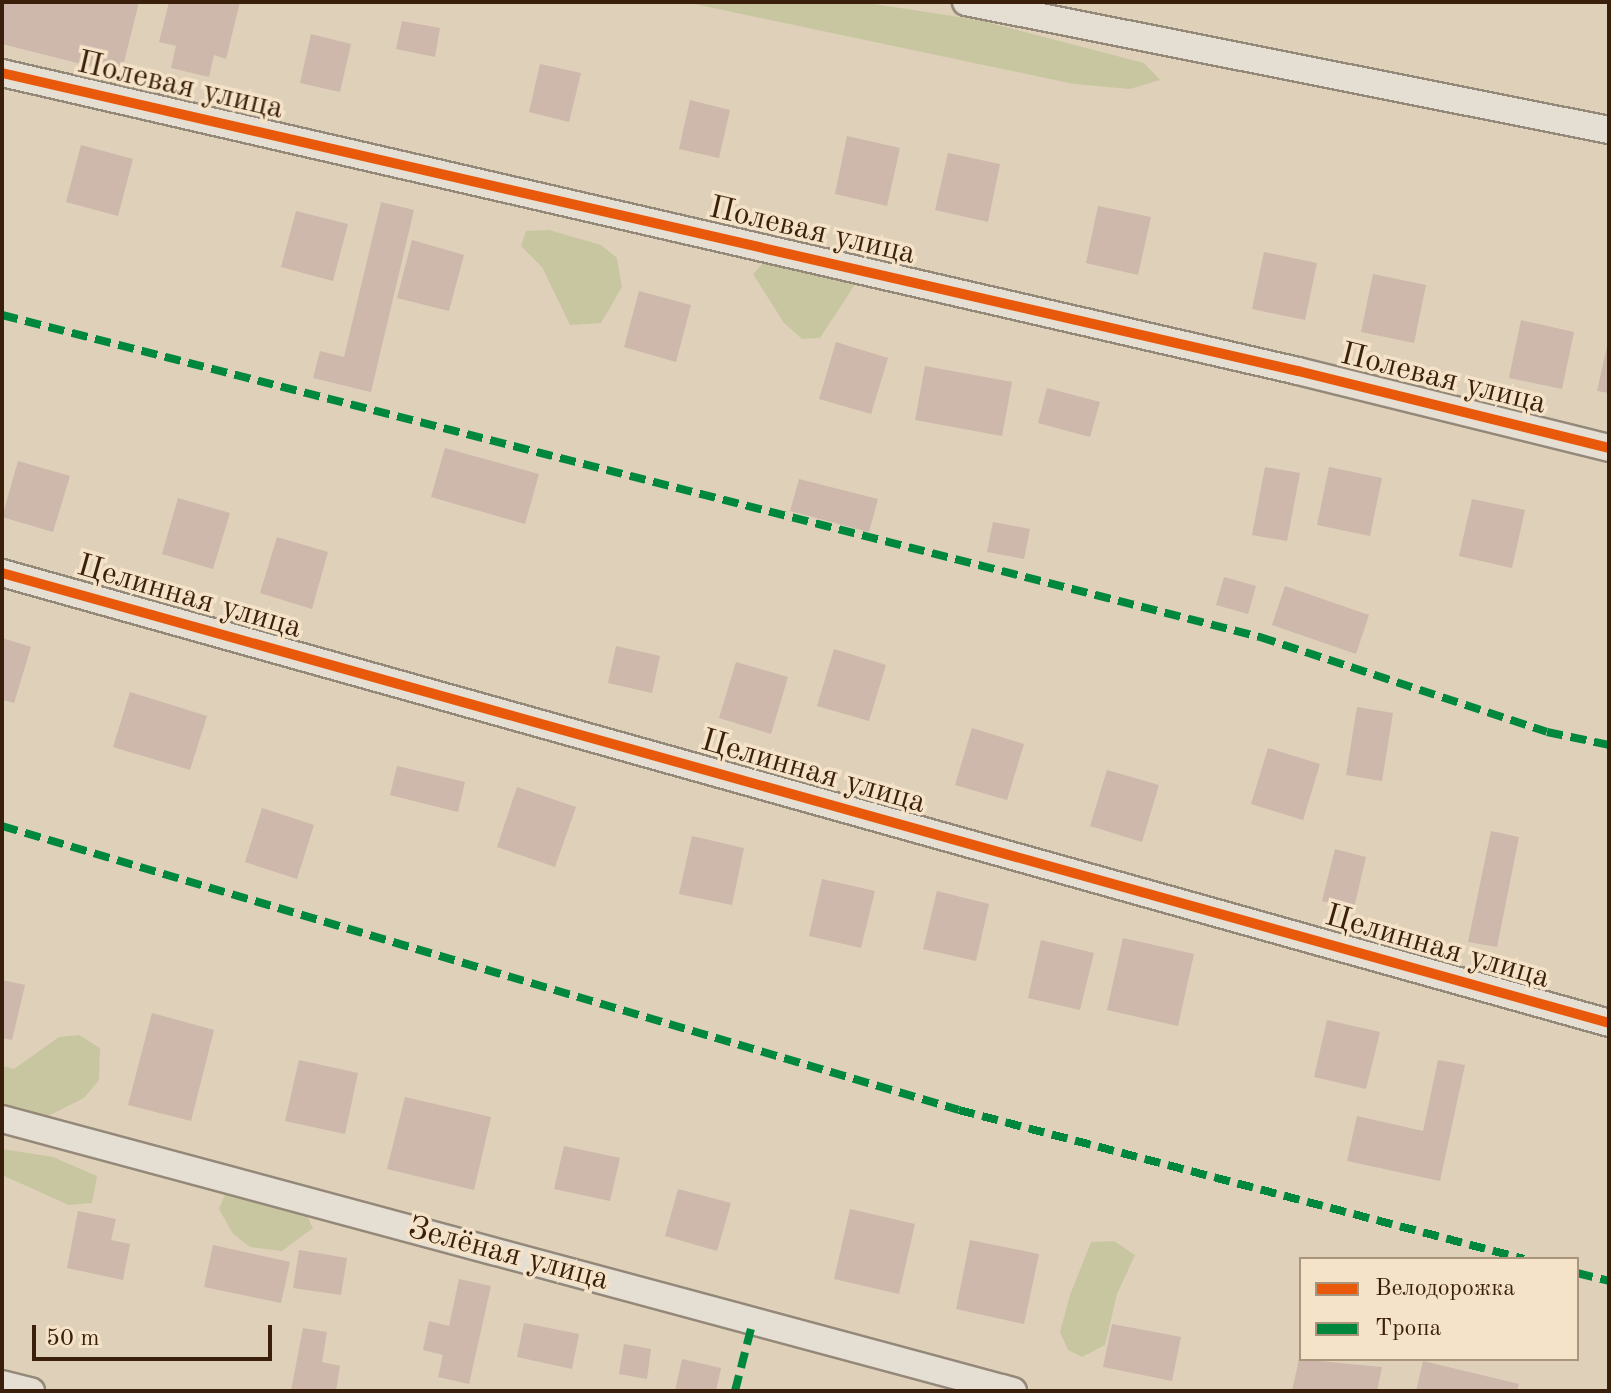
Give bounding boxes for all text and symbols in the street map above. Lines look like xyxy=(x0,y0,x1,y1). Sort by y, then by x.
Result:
street label: Полевая улица xyxy=(73,45,287,129)
street label: Полевая улица xyxy=(705,190,919,274)
street label: Полевая улица xyxy=(1336,336,1550,424)
street label: Целинная улица xyxy=(72,548,306,648)
street label: Целинная улица xyxy=(696,723,930,823)
street label: Целинная улица xyxy=(1320,898,1554,998)
street label: Зелёная улица xyxy=(403,1210,613,1300)
legend xyxy=(1299,1257,1579,1361)
text: Велодорожка xyxy=(1375,1277,1515,1301)
scale bar xyxy=(36,1309,276,1359)
text: Тропа xyxy=(1375,1317,1441,1341)
text: 50 m xyxy=(46,1327,100,1351)

